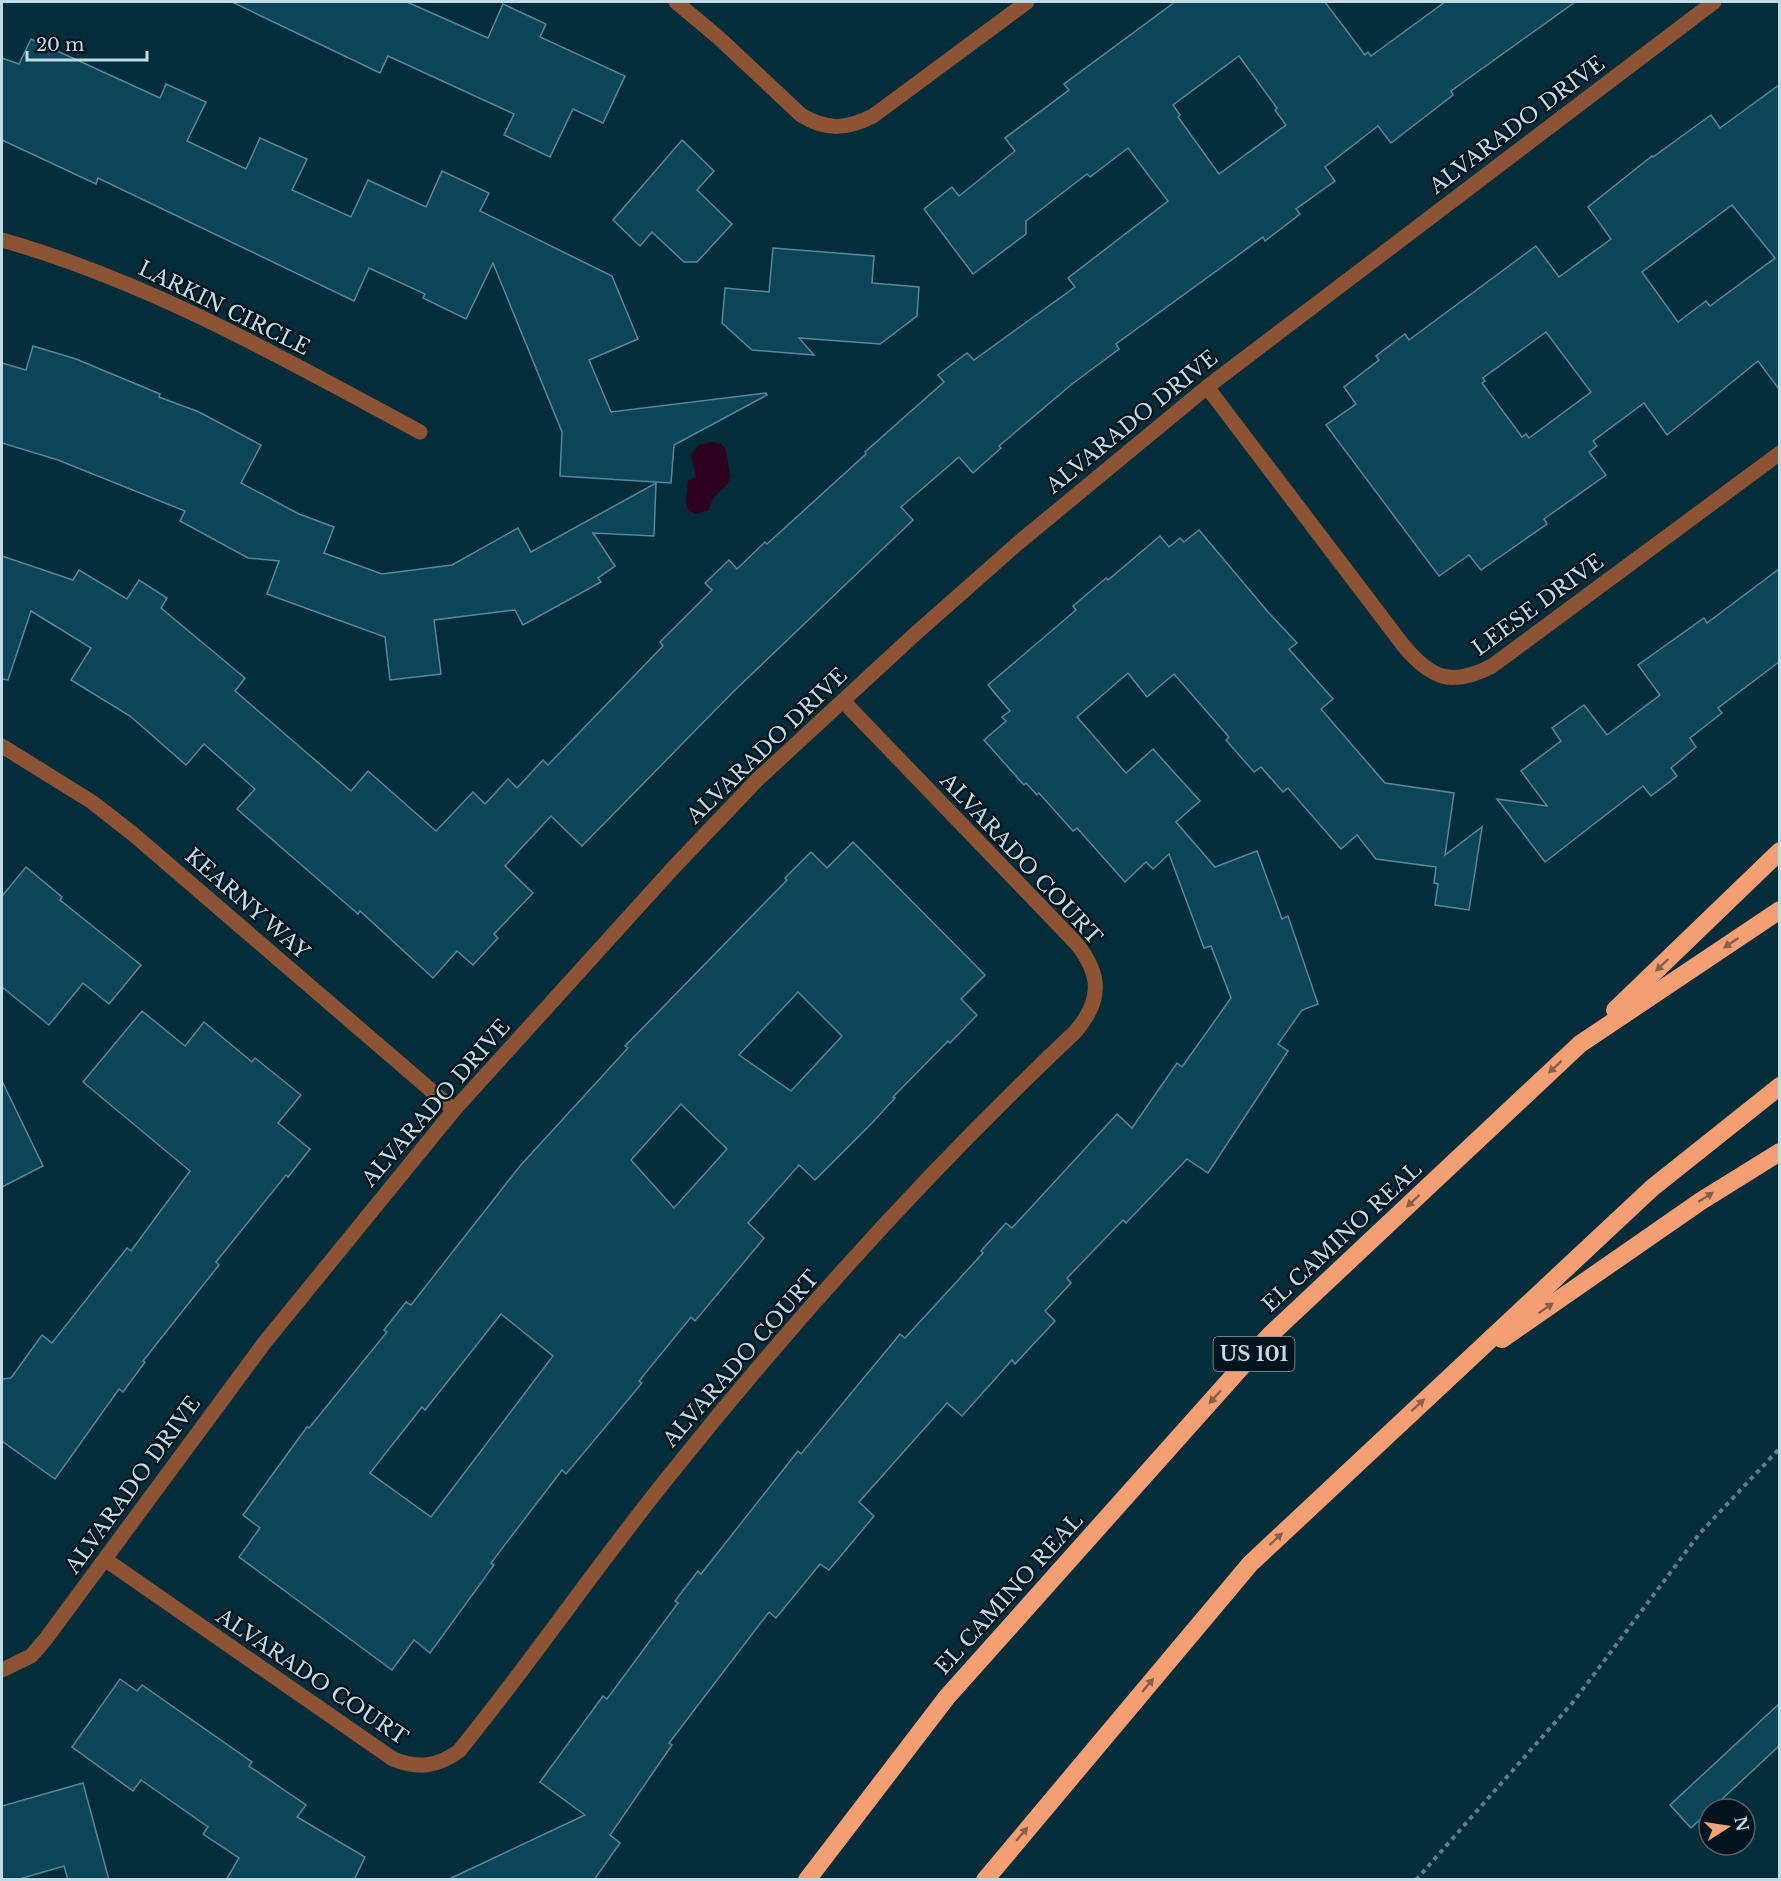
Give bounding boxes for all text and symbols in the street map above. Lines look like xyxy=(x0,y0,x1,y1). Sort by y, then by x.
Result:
scale bar xyxy=(27,24,147,62)
text: 20 m xyxy=(36,34,84,56)
street label: ALVARADO DRIVE xyxy=(1423,51,1610,200)
street label: LARKIN CIRCLE xyxy=(134,255,314,361)
street label: ALVARADO DRIVE xyxy=(1040,345,1223,500)
street label: LEESE DRIVE xyxy=(1467,549,1609,661)
street label: ALVARADO DRIVE xyxy=(681,663,853,830)
street label: ALVARADO COURT xyxy=(934,767,1107,950)
street label: KEARNY WAY xyxy=(179,843,315,966)
one-way arrow xyxy=(1723,937,1739,948)
one-way arrow xyxy=(1655,957,1669,971)
street label: ALVARADO DRIVE xyxy=(356,1014,516,1193)
one-way arrow xyxy=(1548,1060,1562,1074)
street label: EL CAMINO REAL xyxy=(1257,1156,1427,1318)
one-way arrow xyxy=(1698,1192,1714,1203)
one-way arrow xyxy=(1406,1194,1421,1207)
street label: ALVARADO COURT xyxy=(657,1265,825,1453)
one-way arrow xyxy=(1538,1303,1554,1314)
road number: US 101 xyxy=(1214,1337,1294,1371)
one-way arrow xyxy=(1209,1389,1222,1404)
street label: ALVARADO DRIVE xyxy=(59,1391,206,1580)
one-way arrow xyxy=(1411,1398,1425,1412)
street label: EL CAMINO REAL xyxy=(930,1508,1088,1680)
one-way arrow xyxy=(1269,1532,1283,1546)
street label: ALVARADO COURT xyxy=(211,1603,413,1751)
one-way arrow xyxy=(1141,1678,1154,1693)
north arrow xyxy=(1697,1797,1757,1857)
text: N xyxy=(1730,1814,1753,1833)
one-way arrow xyxy=(1015,1827,1028,1842)

